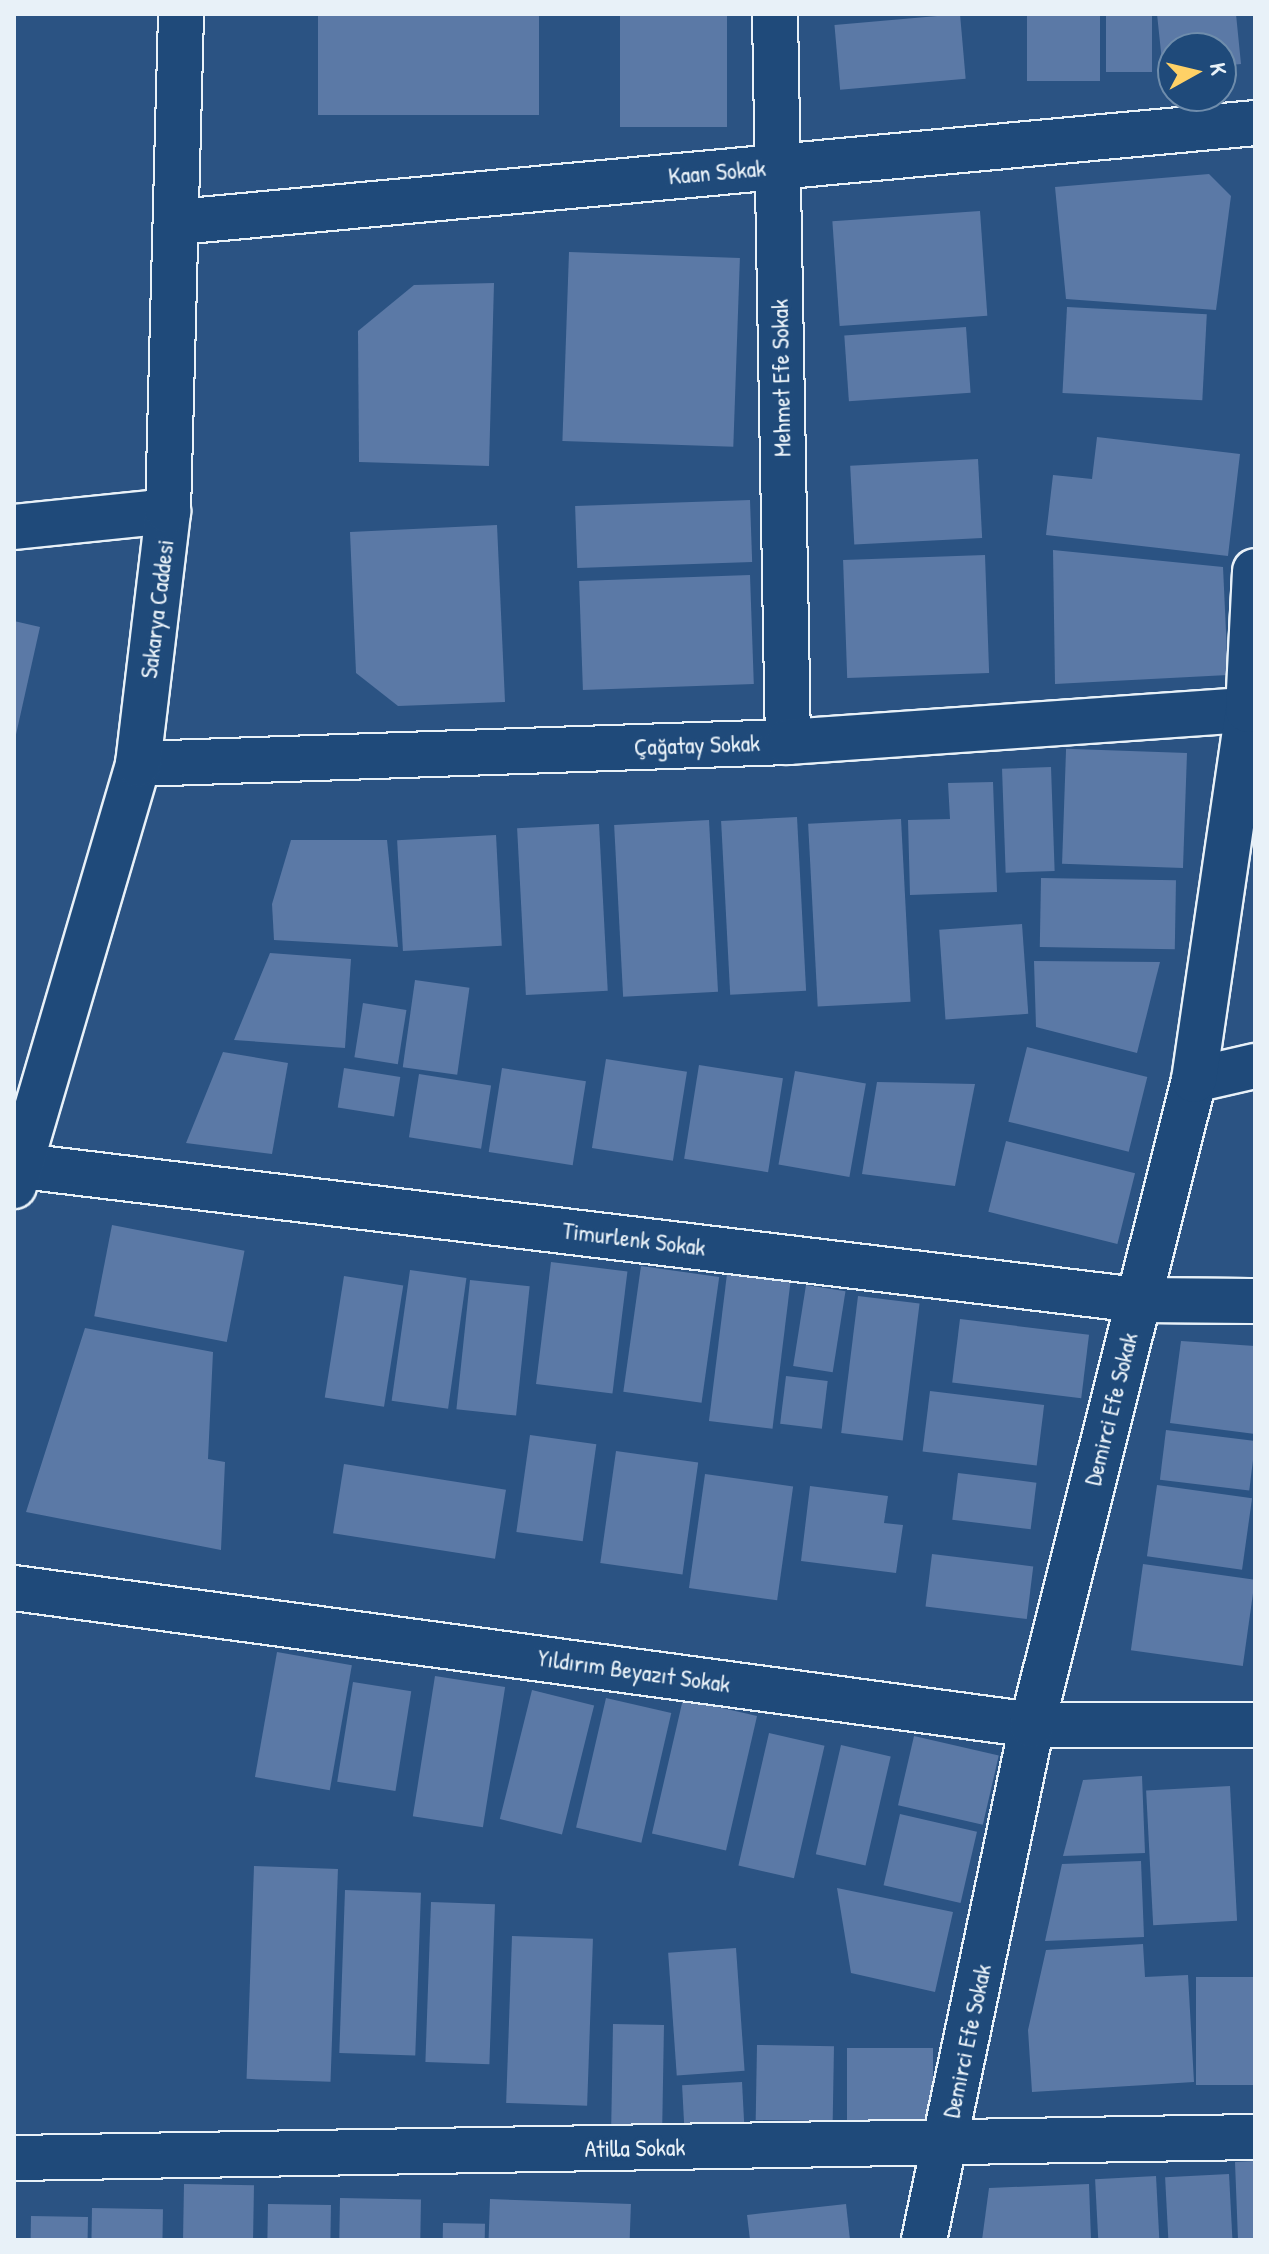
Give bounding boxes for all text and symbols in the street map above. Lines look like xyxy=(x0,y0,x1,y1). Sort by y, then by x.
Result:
north arrow xyxy=(1157,32,1237,112)
text: K xyxy=(1203,61,1234,77)
street label: Kaan Sokak xyxy=(667,153,767,191)
street label: Mehmet Efe Sokak xyxy=(765,299,797,457)
street label: Sakarya Caddesi xyxy=(134,538,180,680)
street label: Çağatay Sokak xyxy=(634,728,760,762)
street label: Timurlenk Sokak xyxy=(561,1216,707,1262)
street label: Demirci Efe Sokak xyxy=(1078,1330,1144,1488)
street label: Yıldırım Beyazıt Sokak xyxy=(536,1643,732,1699)
street label: Demirci Efe Sokak xyxy=(937,1962,997,2120)
street label: Atilla Sokak xyxy=(584,2133,686,2163)

